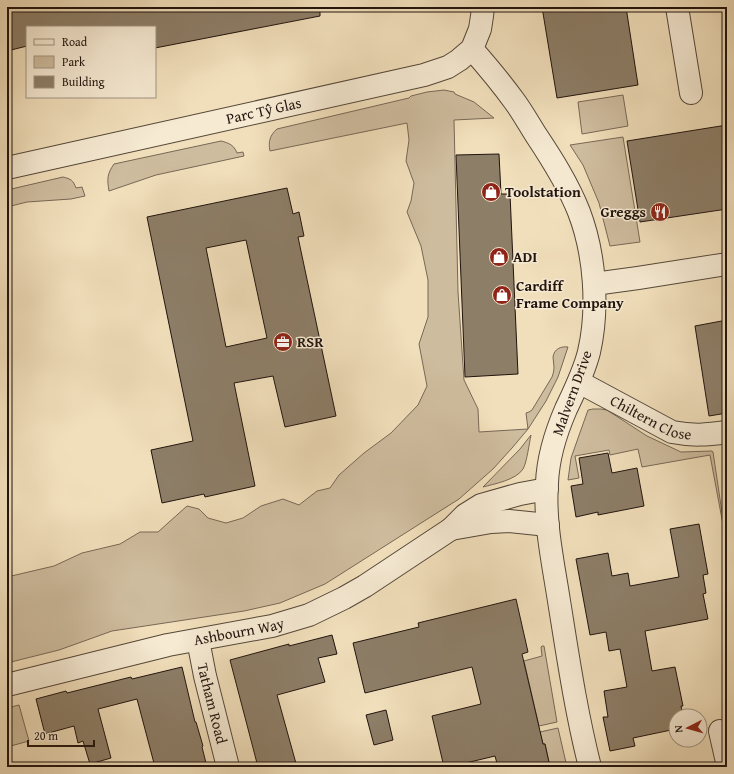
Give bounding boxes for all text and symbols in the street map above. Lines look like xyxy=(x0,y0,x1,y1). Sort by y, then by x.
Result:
legend xyxy=(26,26,156,98)
text: Road xyxy=(62,33,88,50)
text: Park xyxy=(62,53,86,70)
text: Building xyxy=(62,73,105,90)
street label: Parc Tŷ Glas xyxy=(224,92,303,129)
shop icon: Toolstation xyxy=(480,181,502,203)
place label: Toolstation xyxy=(505,181,581,202)
place label: Greggs xyxy=(601,201,646,222)
restaurant icon: Greggs xyxy=(649,201,671,223)
shop icon: ADI xyxy=(488,246,510,268)
place label: ADI xyxy=(513,246,537,267)
place label: Cardiff Frame Company xyxy=(516,275,624,313)
shop icon: Cardiff Frame Company xyxy=(491,284,513,306)
office icon: RSR xyxy=(272,331,294,353)
place label: RSR xyxy=(297,331,324,352)
street label: Malvern Drive xyxy=(546,347,597,438)
street label: Chiltern Close xyxy=(607,390,692,444)
street label: Ashbourn Way xyxy=(192,612,287,650)
street label: Tatham Road xyxy=(193,661,233,746)
north arrow xyxy=(668,708,708,748)
scale bar xyxy=(28,722,94,748)
text: N xyxy=(670,724,686,734)
text: 20 m xyxy=(34,727,58,744)

